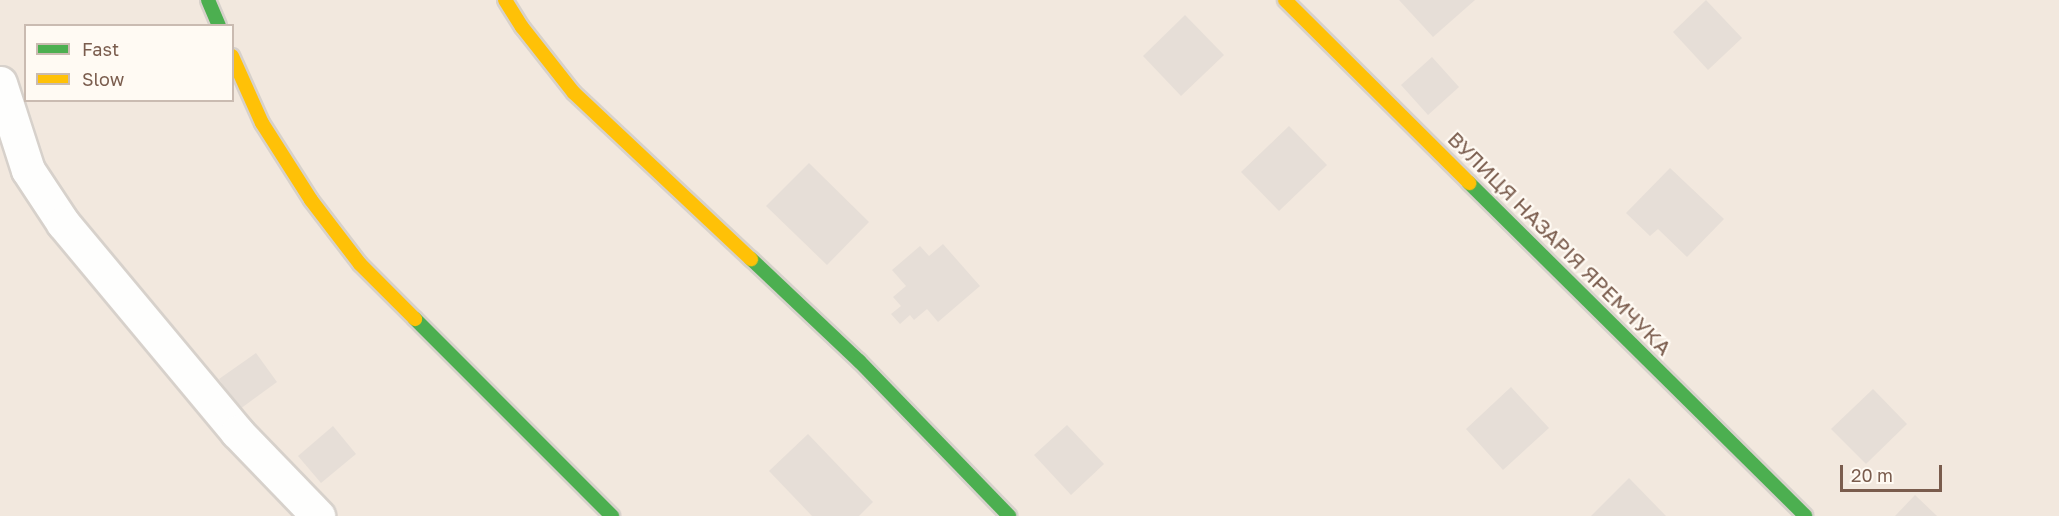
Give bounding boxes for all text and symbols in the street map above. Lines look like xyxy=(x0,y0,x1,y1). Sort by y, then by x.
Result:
legend xyxy=(24,24,234,102)
text: Fast xyxy=(82,38,119,60)
text: Slow xyxy=(82,68,124,90)
street label: ВУЛИЦЯ НАЗАРІЯ ЯРЕМЧУКА xyxy=(1443,126,1677,360)
scale bar xyxy=(1843,453,1945,491)
text: 20 m xyxy=(1851,464,1893,486)

